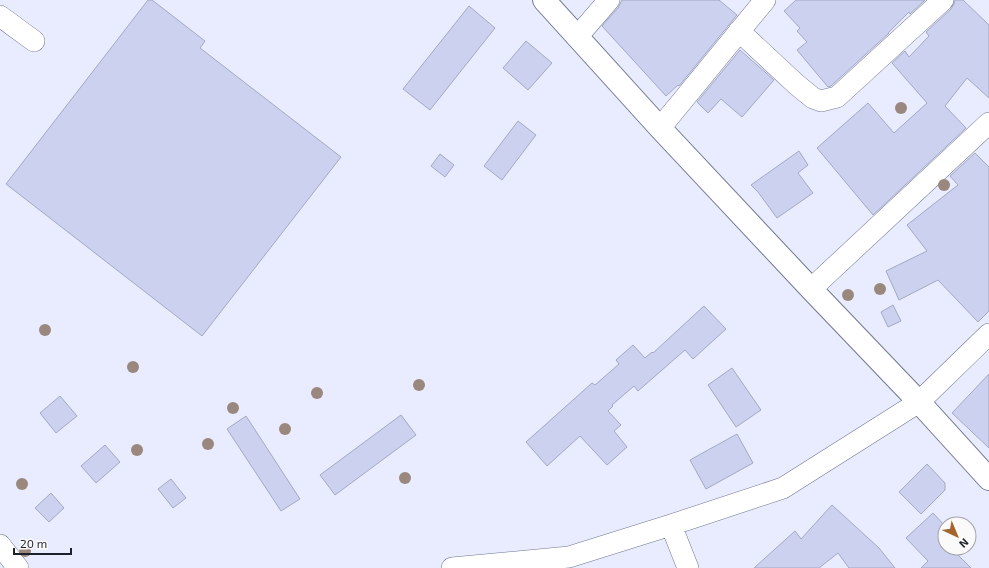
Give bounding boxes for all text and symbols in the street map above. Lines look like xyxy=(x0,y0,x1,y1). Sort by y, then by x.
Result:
north arrow xyxy=(937,516,977,556)
scale bar xyxy=(14,530,71,556)
text: 20 m xyxy=(20,536,47,550)
text: N xyxy=(957,536,972,551)

